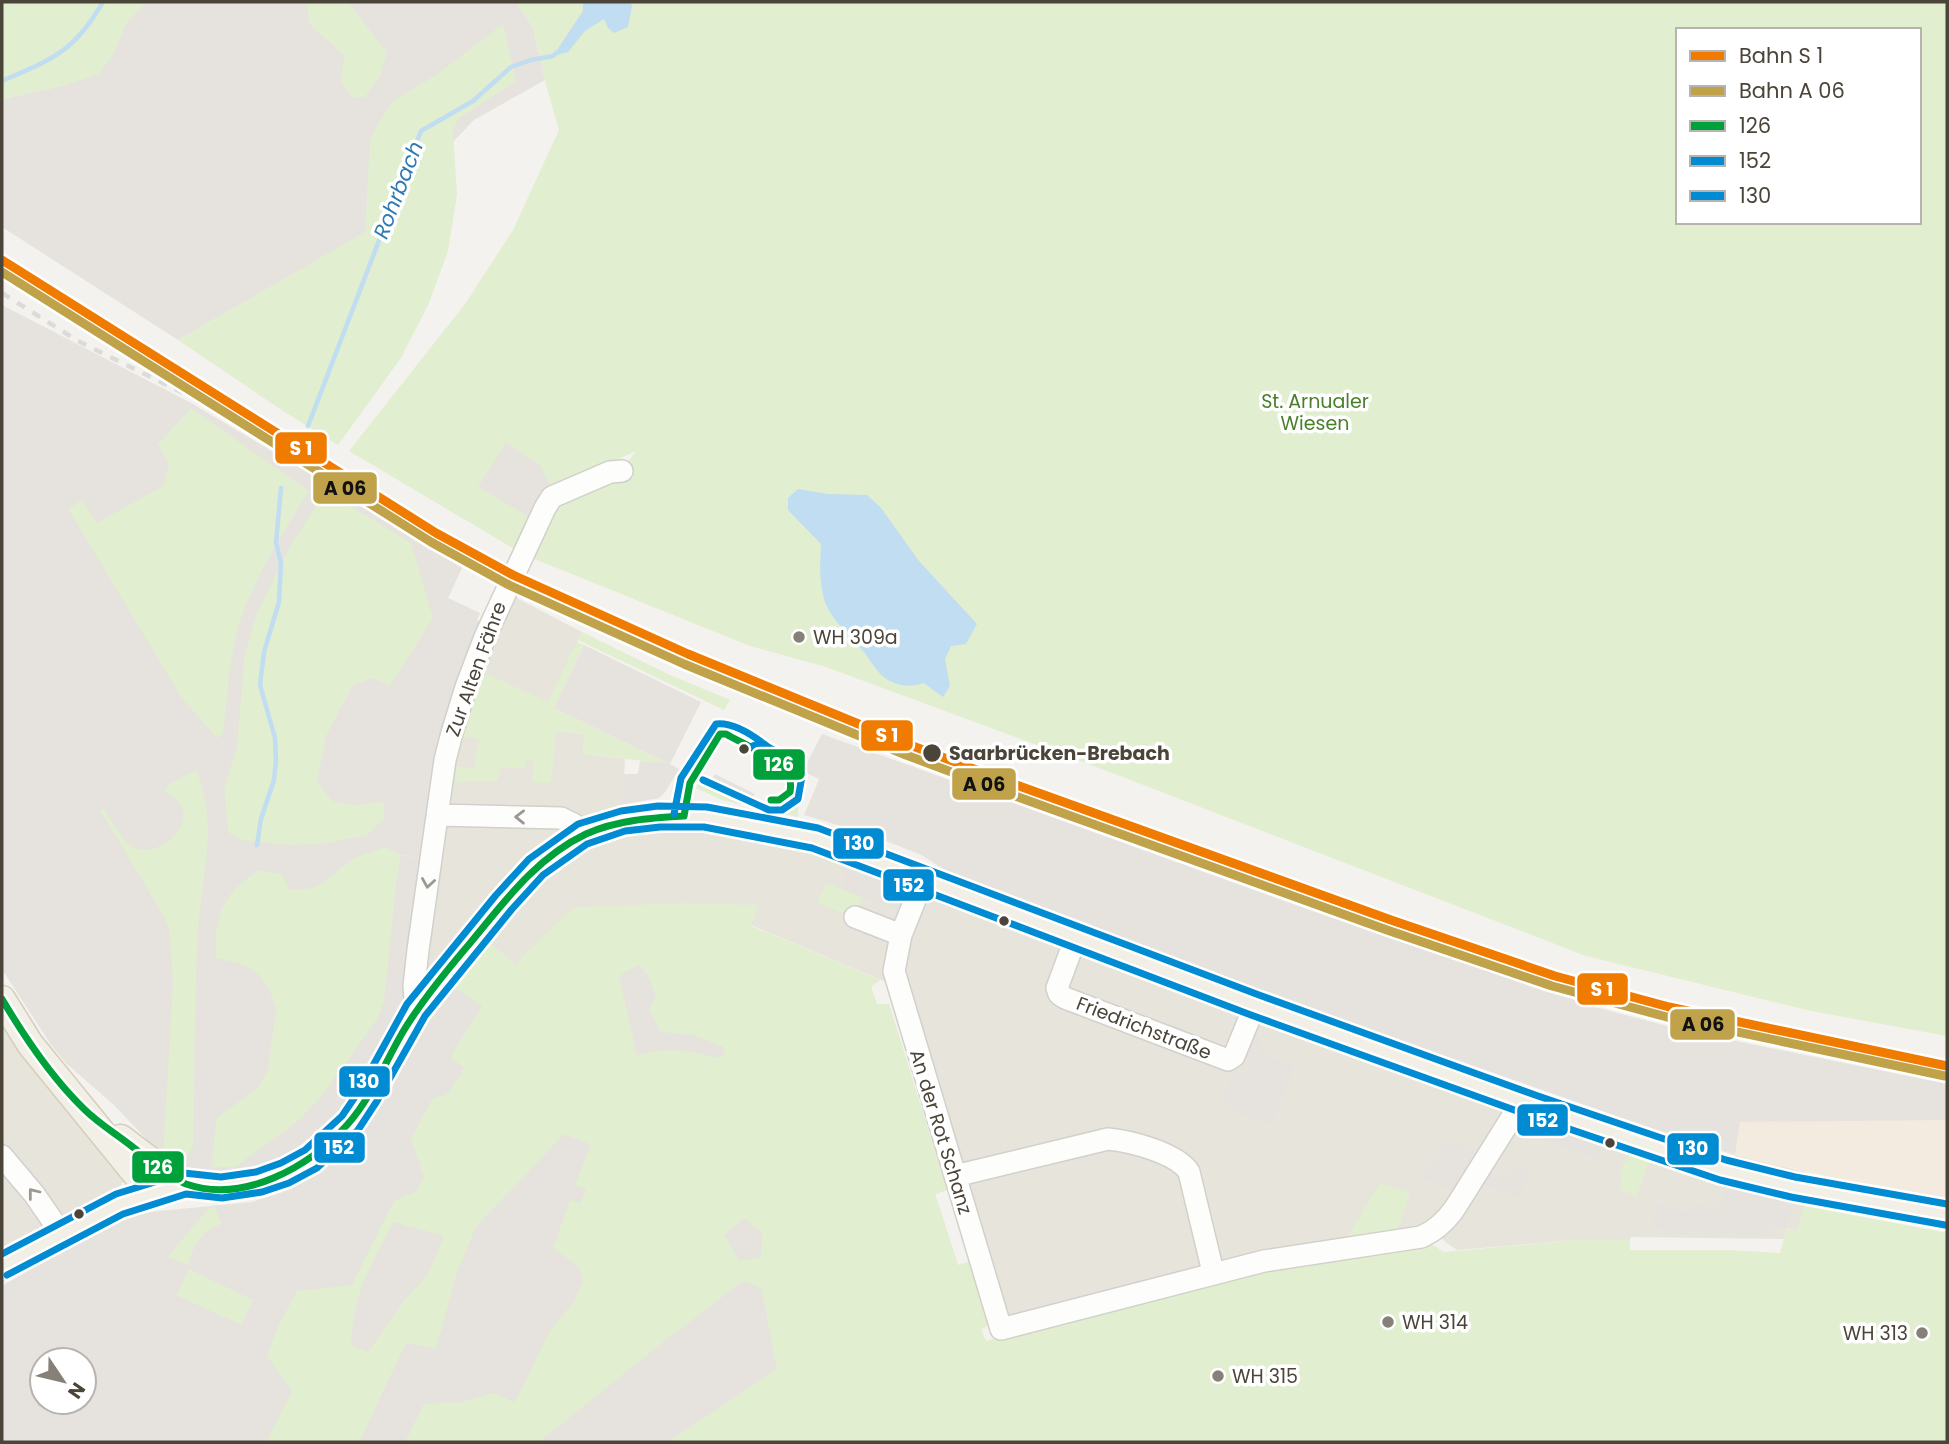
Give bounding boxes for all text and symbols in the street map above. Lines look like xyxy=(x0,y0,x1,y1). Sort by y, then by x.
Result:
legend xyxy=(1676,28,1921,224)
text: Bahn S 1 xyxy=(1739,41,1823,70)
text: Bahn A 06 xyxy=(1739,76,1845,105)
text: 126 xyxy=(1739,111,1771,140)
water label: Rohrbach xyxy=(366,137,430,243)
text: 152 xyxy=(1739,146,1771,175)
text: 130 xyxy=(1739,181,1771,210)
park label: St. Arnualer Wiesen xyxy=(1261,388,1369,437)
line badge: S 1 xyxy=(274,431,328,465)
text: S 1 xyxy=(290,435,312,462)
line badge: A 06 xyxy=(312,471,378,505)
text: A 06 xyxy=(324,475,366,502)
street label: Zur Alten Fähre xyxy=(439,598,513,740)
place label: WH 309a xyxy=(813,624,898,651)
marker: WH 309a xyxy=(791,629,807,645)
line badge: S 1 xyxy=(860,719,914,752)
text: S 1 xyxy=(876,722,898,749)
place label: Saarbrücken-Brebach xyxy=(949,740,1170,767)
unlabelled marker xyxy=(737,742,751,756)
marker: Saarbrücken-Brebach xyxy=(921,742,943,764)
line badge: 126 xyxy=(752,748,806,781)
text: 126 xyxy=(764,751,794,778)
line badge: A 06 xyxy=(951,767,1017,801)
text: A 06 xyxy=(963,771,1005,798)
one-way arrow xyxy=(514,810,525,825)
line badge: 130 xyxy=(832,827,885,860)
text: 130 xyxy=(843,830,875,857)
line badge: 152 xyxy=(882,868,935,902)
text: 152 xyxy=(894,872,924,899)
one-way arrow xyxy=(420,877,435,889)
unlabelled marker xyxy=(997,914,1011,928)
line badge: S 1 xyxy=(1576,972,1629,1006)
text: S 1 xyxy=(1591,976,1613,1003)
street label: Friedrichstraße xyxy=(1072,990,1216,1066)
line badge: A 06 xyxy=(1669,1008,1736,1041)
text: A 06 xyxy=(1682,1011,1724,1038)
street label: An der Rot Schanz xyxy=(903,1046,979,1218)
line badge: 130 xyxy=(338,1065,391,1098)
text: 130 xyxy=(348,1068,380,1095)
line badge: 152 xyxy=(1516,1103,1569,1137)
text: 152 xyxy=(1528,1107,1558,1134)
line badge: 152 xyxy=(313,1131,366,1164)
line badge: 130 xyxy=(1666,1132,1720,1166)
text: 152 xyxy=(324,1134,354,1161)
text: 130 xyxy=(1677,1135,1709,1162)
unlabelled marker xyxy=(1603,1136,1617,1150)
line badge: 126 xyxy=(131,1150,185,1184)
text: 126 xyxy=(143,1154,173,1181)
one-way arrow xyxy=(29,1189,41,1202)
unlabelled marker xyxy=(72,1207,86,1221)
place label: WH 314 xyxy=(1402,1309,1468,1336)
marker: WH 314 xyxy=(1380,1314,1396,1330)
place label: WH 313 xyxy=(1843,1320,1908,1347)
marker: WH 313 xyxy=(1914,1325,1930,1341)
north arrow xyxy=(28,1346,98,1416)
place label: WH 315 xyxy=(1232,1363,1298,1390)
marker: WH 315 xyxy=(1210,1368,1226,1384)
text: N xyxy=(61,1377,92,1404)

